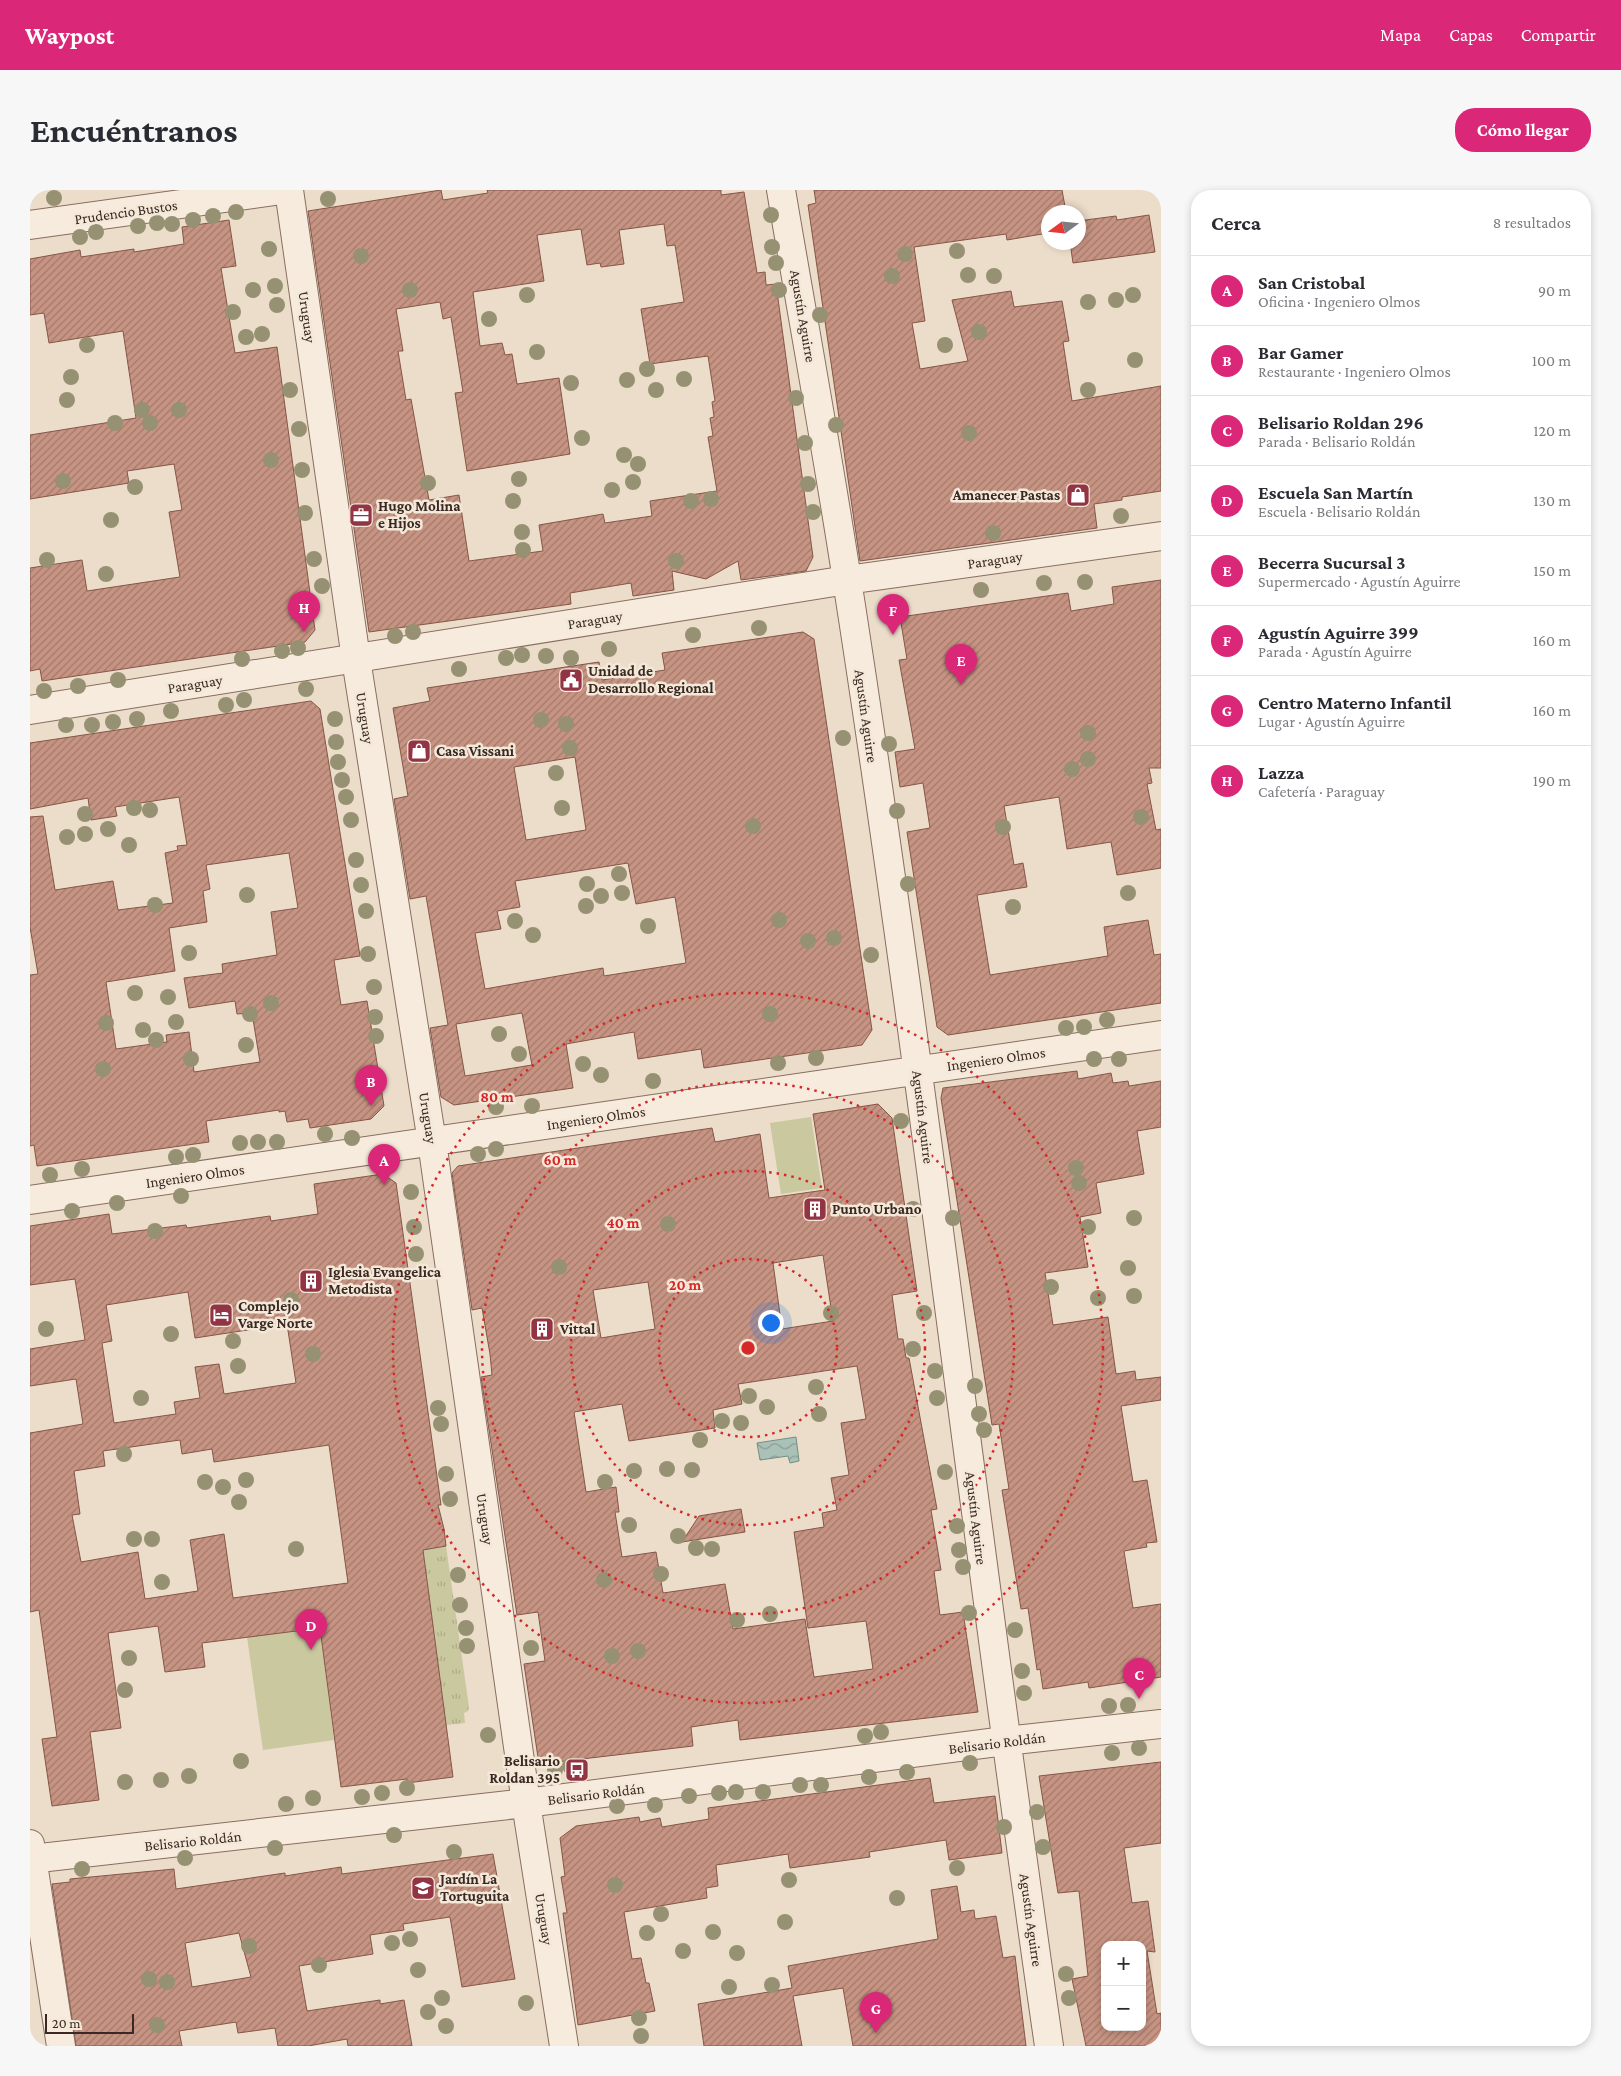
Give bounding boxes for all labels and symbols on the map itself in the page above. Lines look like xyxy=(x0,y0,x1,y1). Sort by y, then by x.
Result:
street label: Prudencio Bustos xyxy=(73,197,179,227)
north arrow xyxy=(1041,205,1086,250)
street label: Agustín Aguirre xyxy=(786,268,819,364)
street label: Uruguay xyxy=(294,290,319,344)
shop icon: Amanecer Pastas xyxy=(1065,482,1091,508)
place label: Amanecer Pastas xyxy=(952,487,1060,503)
place label: Hugo Molina e Hijos xyxy=(378,498,461,532)
office icon: Hugo Molina e Hijos xyxy=(348,502,374,528)
street label: Paraguay xyxy=(967,548,1024,573)
pin: H xyxy=(288,591,320,632)
pin: F xyxy=(877,594,909,635)
street label: Paraguay xyxy=(566,608,624,633)
pin: E xyxy=(945,644,977,685)
place label: Unidad de Desarrollo Regional xyxy=(588,663,714,696)
public building icon: Unidad de Desarrollo Regional xyxy=(558,667,584,693)
street label: Agustín Aguirre xyxy=(851,668,881,764)
street label: Paraguay xyxy=(166,672,224,697)
street label: Uruguay xyxy=(352,691,377,745)
shop icon: Casa Vissani xyxy=(406,738,432,764)
place label: Casa Vissani xyxy=(436,743,515,759)
street label: Ingeniero Olmos xyxy=(946,1044,1047,1075)
pin: B xyxy=(355,1065,387,1106)
street label: Agustín Aguirre xyxy=(908,1069,937,1165)
text: 80 m xyxy=(480,1089,514,1105)
street label: Uruguay xyxy=(415,1091,440,1145)
street label: Ingeniero Olmos xyxy=(546,1103,647,1134)
pin: A xyxy=(368,1144,400,1185)
text: 60 m xyxy=(544,1152,577,1168)
street label: Ingeniero Olmos xyxy=(145,1161,246,1192)
building icon: Punto Urbano xyxy=(802,1196,828,1222)
place label: Punto Urbano xyxy=(832,1201,922,1217)
text: 40 m xyxy=(607,1215,640,1231)
place label: Iglesia Evangelica Metodista xyxy=(328,1264,442,1297)
building icon: Iglesia Evangelica Metodista xyxy=(298,1268,324,1294)
text: 20 m xyxy=(669,1277,701,1293)
place label: Complejo Varge Norte xyxy=(237,1298,313,1331)
hotel icon: Complejo Varge Norte xyxy=(208,1302,234,1328)
your location xyxy=(758,1310,784,1336)
building icon: Vittal xyxy=(529,1316,555,1342)
place label: Vittal xyxy=(559,1321,596,1337)
centre of rings xyxy=(739,1339,757,1357)
street label: Agustín Aguirre xyxy=(961,1470,990,1566)
street label: Uruguay xyxy=(472,1492,497,1546)
pin: D xyxy=(295,1609,327,1650)
pin: C xyxy=(1123,1658,1155,1699)
street label: Belisario Roldán xyxy=(948,1729,1046,1757)
place label: Belisario Roldan 395 xyxy=(489,1753,560,1786)
bus stop icon: Belisario Roldan 395 xyxy=(564,1757,590,1783)
street label: Belisario Roldán xyxy=(547,1780,645,1808)
street label: Belisario Roldán xyxy=(144,1828,242,1854)
place label: Jardín La Tortuguita xyxy=(438,1871,510,1904)
street label: Agustín Aguirre xyxy=(1016,1872,1046,1968)
school or university icon: Jardín La Tortuguita xyxy=(410,1875,436,1901)
street label: Uruguay xyxy=(531,1892,556,1946)
pin: G xyxy=(860,1992,892,2033)
scale bar xyxy=(45,2011,134,2034)

